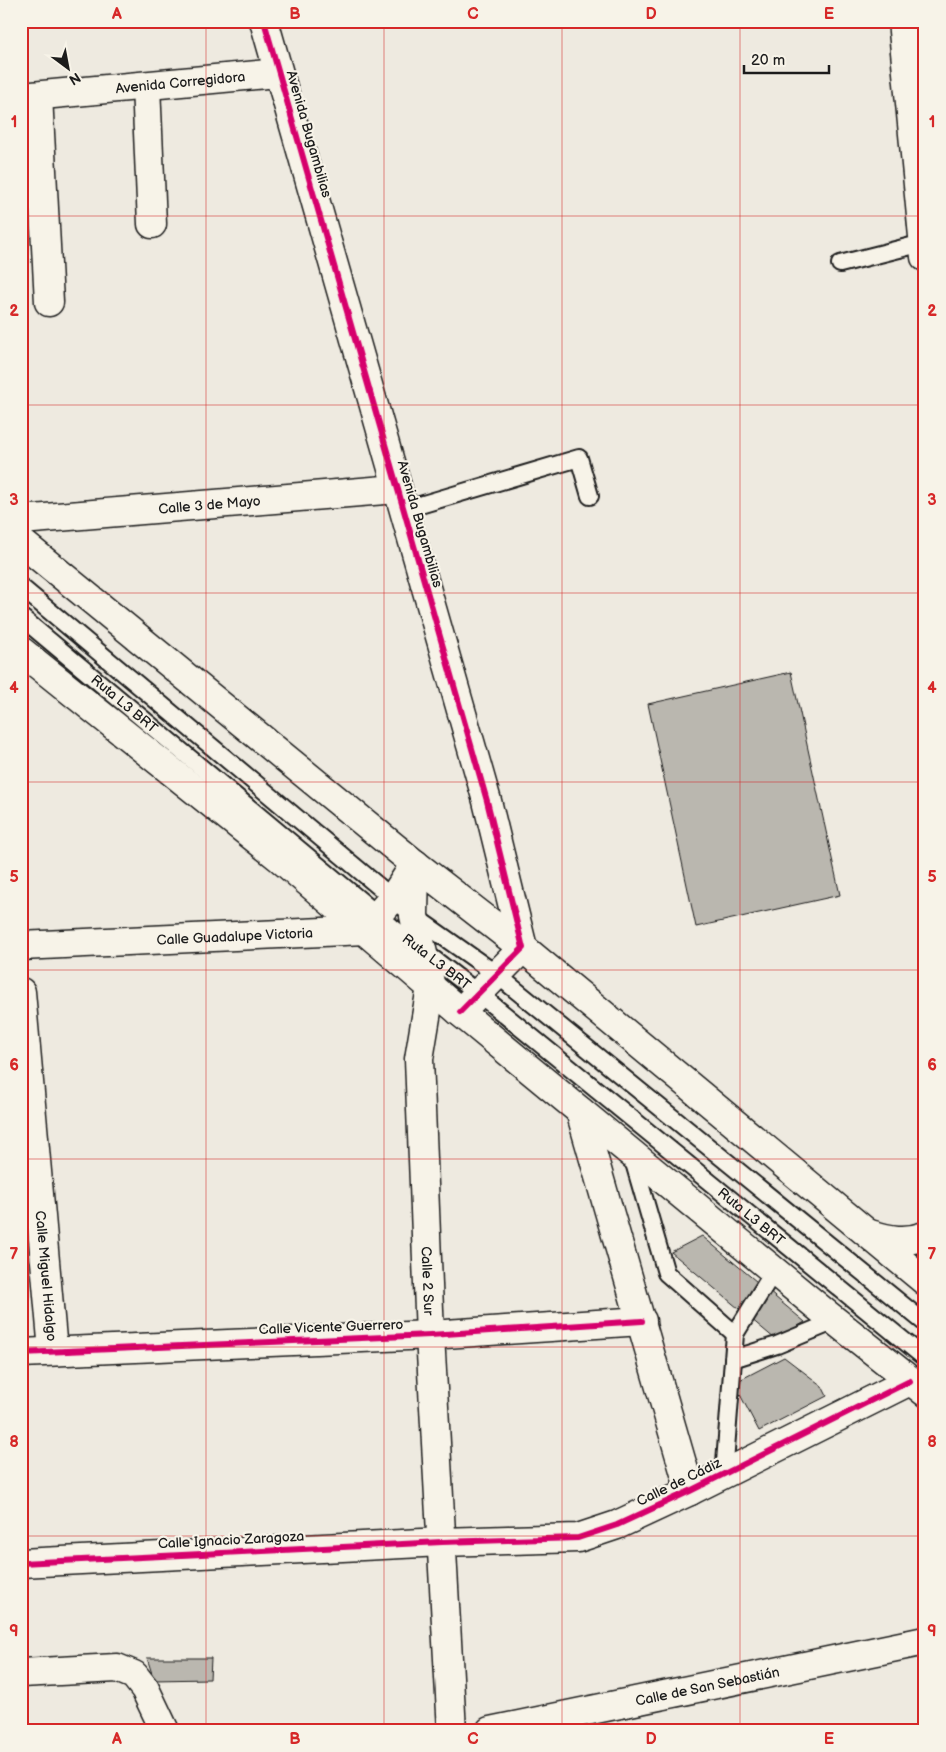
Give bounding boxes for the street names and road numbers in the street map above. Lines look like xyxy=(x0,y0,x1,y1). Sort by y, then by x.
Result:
street label: Avenida Corregidora xyxy=(115,68,246,97)
street label: Avenida Bugambilias xyxy=(283,68,335,200)
street label: Avenida Bugambilias xyxy=(394,458,446,590)
street label: Calle 3 de Mayo xyxy=(158,492,261,517)
street label: Ruta L3 BRT xyxy=(88,671,162,737)
street label: Calle Guadalupe Victoria xyxy=(156,924,313,948)
street label: Ruta L3 BRT xyxy=(399,930,475,993)
street label: Ruta L3 BRT xyxy=(714,1184,789,1249)
street label: Calle Miguel Hidalgo xyxy=(32,1210,61,1342)
street label: Calle 2 Sur xyxy=(418,1246,438,1317)
street label: Calle Vicente Guerrero xyxy=(258,1316,404,1338)
street label: Calle de Cádiz xyxy=(634,1454,724,1510)
street label: Calle Ignacio Zaragoza xyxy=(157,1528,305,1552)
street label: Calle de San Sebastián xyxy=(634,1663,781,1709)

